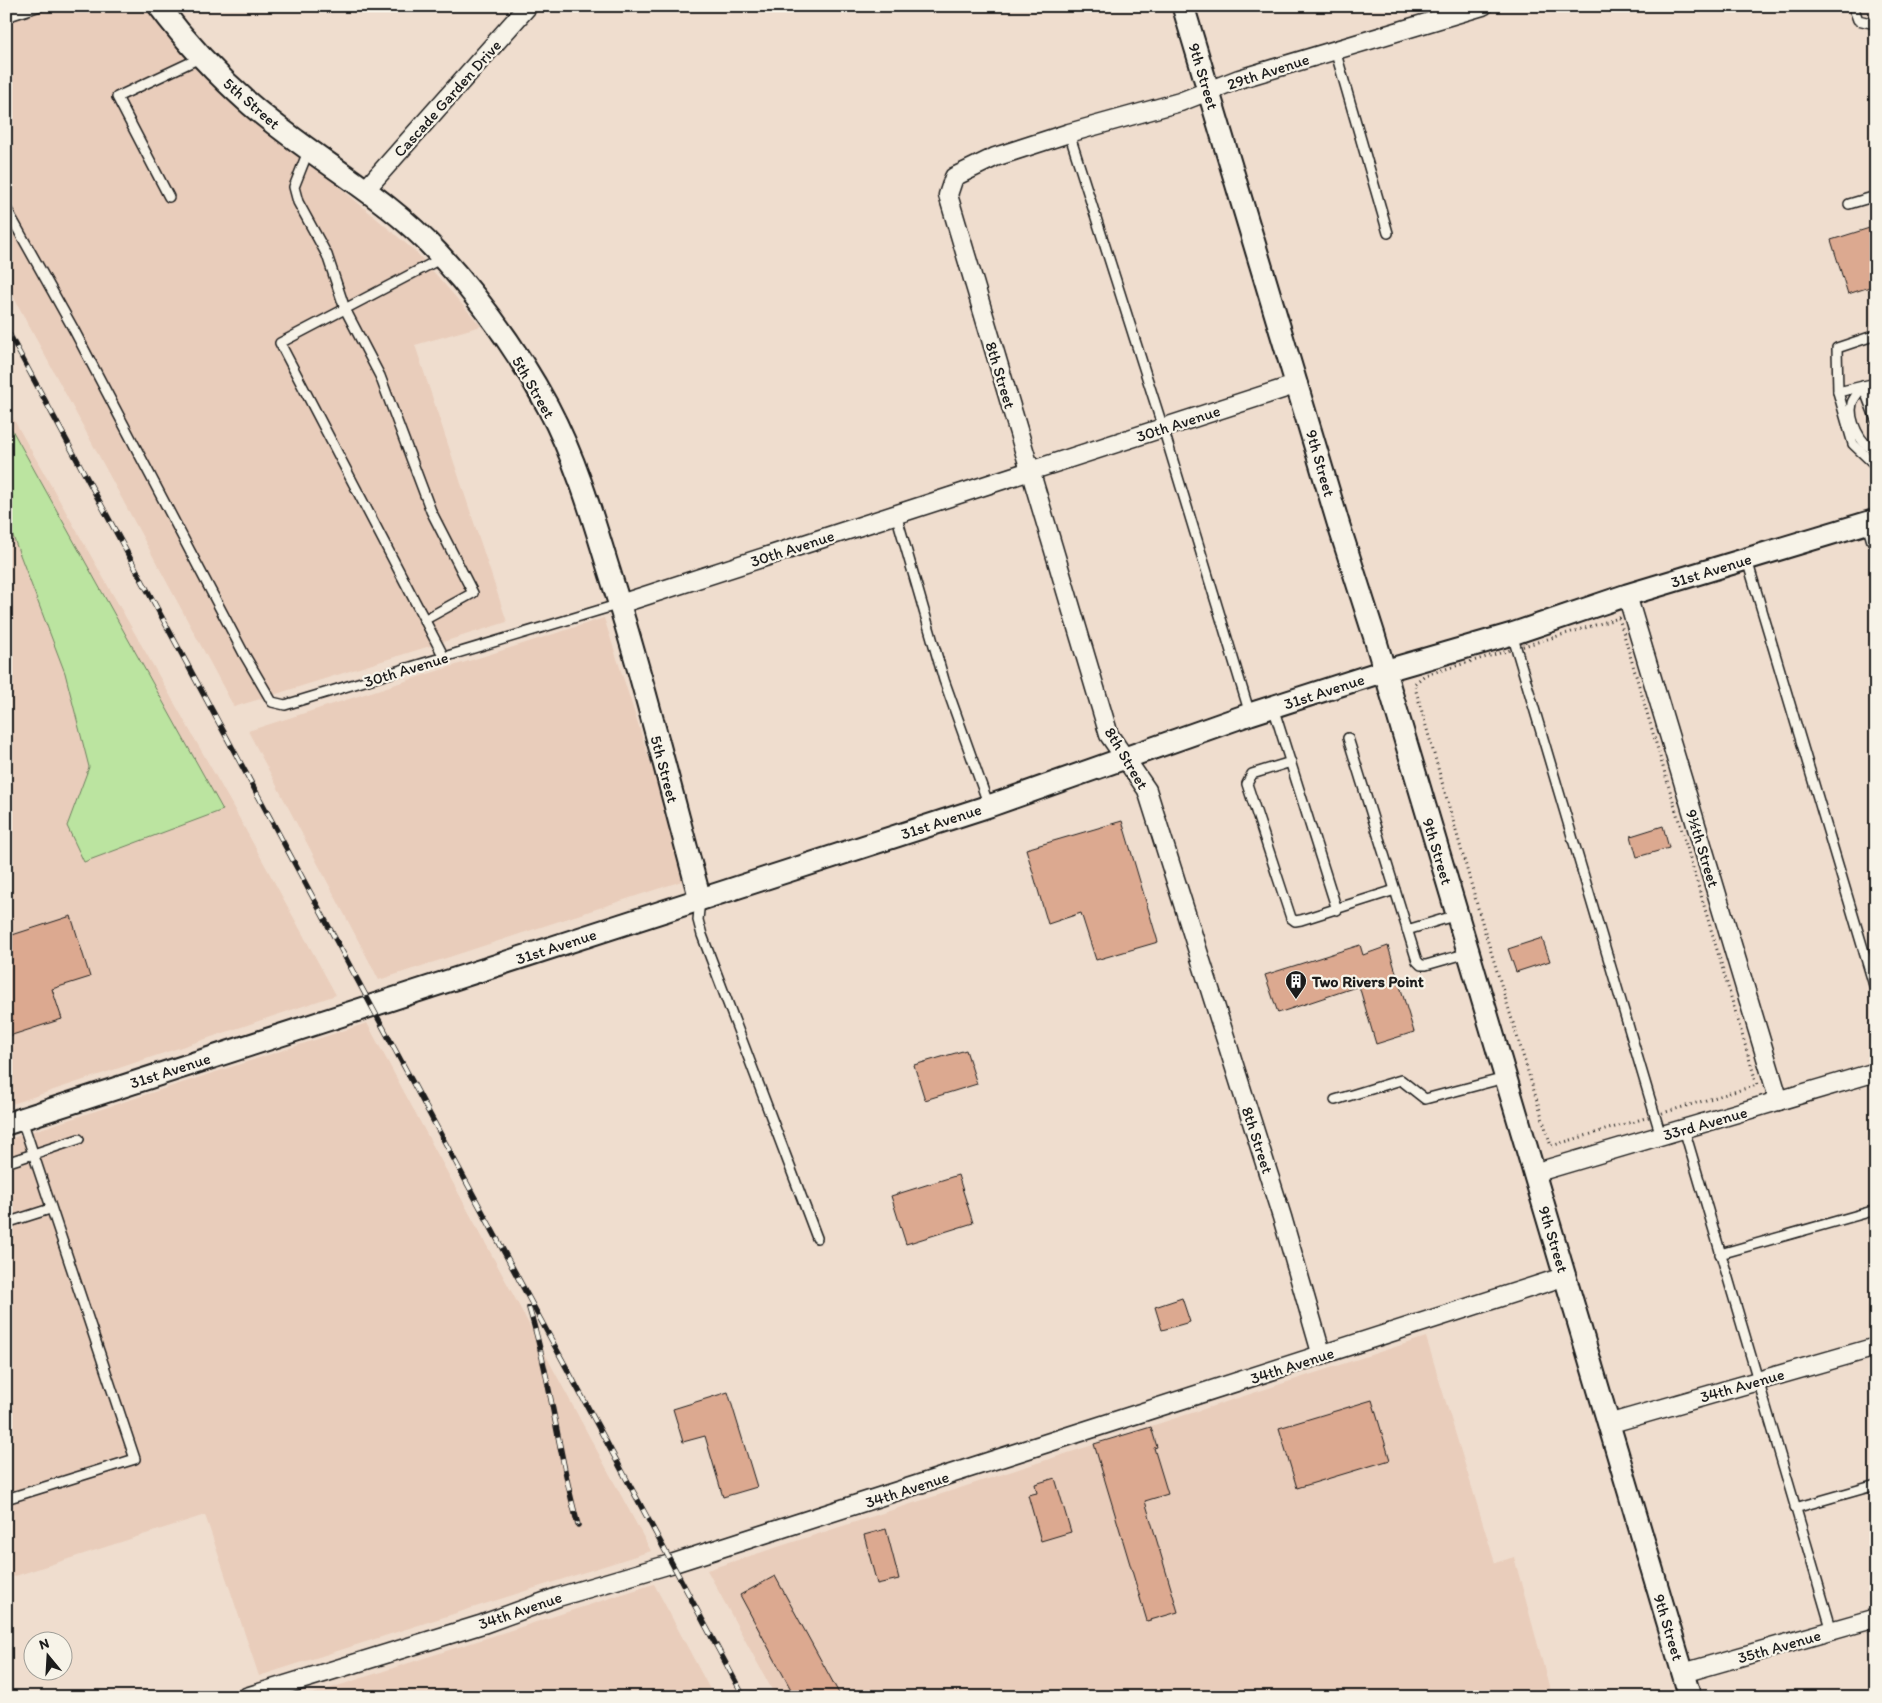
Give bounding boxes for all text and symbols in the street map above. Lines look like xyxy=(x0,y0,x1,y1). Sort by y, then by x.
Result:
street label: Cascade Garden Drive xyxy=(390,36,505,161)
street label: 9th Street xyxy=(1184,40,1223,112)
street label: 29th Avenue xyxy=(1225,49,1312,94)
street label: 5th Street xyxy=(219,74,284,133)
street label: 8th Street xyxy=(981,339,1020,411)
street label: 5th Street xyxy=(508,353,559,422)
street label: 30th Avenue xyxy=(1134,401,1223,446)
street label: 9th Street xyxy=(1302,427,1339,499)
street label: 30th Avenue xyxy=(748,526,837,571)
street label: 31st Avenue xyxy=(1668,549,1754,592)
street label: 30th Avenue xyxy=(362,648,451,691)
street label: 31st Avenue xyxy=(1281,669,1367,713)
street label: 8th Street xyxy=(1101,724,1153,793)
street label: 5th Street xyxy=(646,733,683,805)
street label: 31st Avenue xyxy=(898,799,984,843)
street label: 9½th Street xyxy=(1682,807,1723,889)
street label: 9th Street xyxy=(1418,815,1457,887)
street label: 31st Avenue xyxy=(513,924,599,968)
building icon: Two Rivers Point xyxy=(1284,969,1308,1000)
place label: Two Rivers Point xyxy=(1311,972,1424,991)
street label: 31st Avenue xyxy=(127,1048,213,1092)
street label: 33rd Avenue xyxy=(1661,1102,1750,1145)
street label: 8th Street xyxy=(1238,1104,1277,1176)
street label: 9th Street xyxy=(1534,1203,1573,1275)
street label: 34th Avenue xyxy=(1248,1343,1337,1388)
street label: 34th Avenue xyxy=(1698,1364,1787,1407)
street label: 34th Avenue xyxy=(863,1467,952,1512)
street label: 34th Avenue xyxy=(476,1587,565,1634)
street label: 9th Street xyxy=(1649,1591,1688,1663)
street label: 35th Avenue xyxy=(1735,1625,1823,1667)
north arrow xyxy=(22,1630,72,1680)
text: N xyxy=(37,1635,51,1654)

